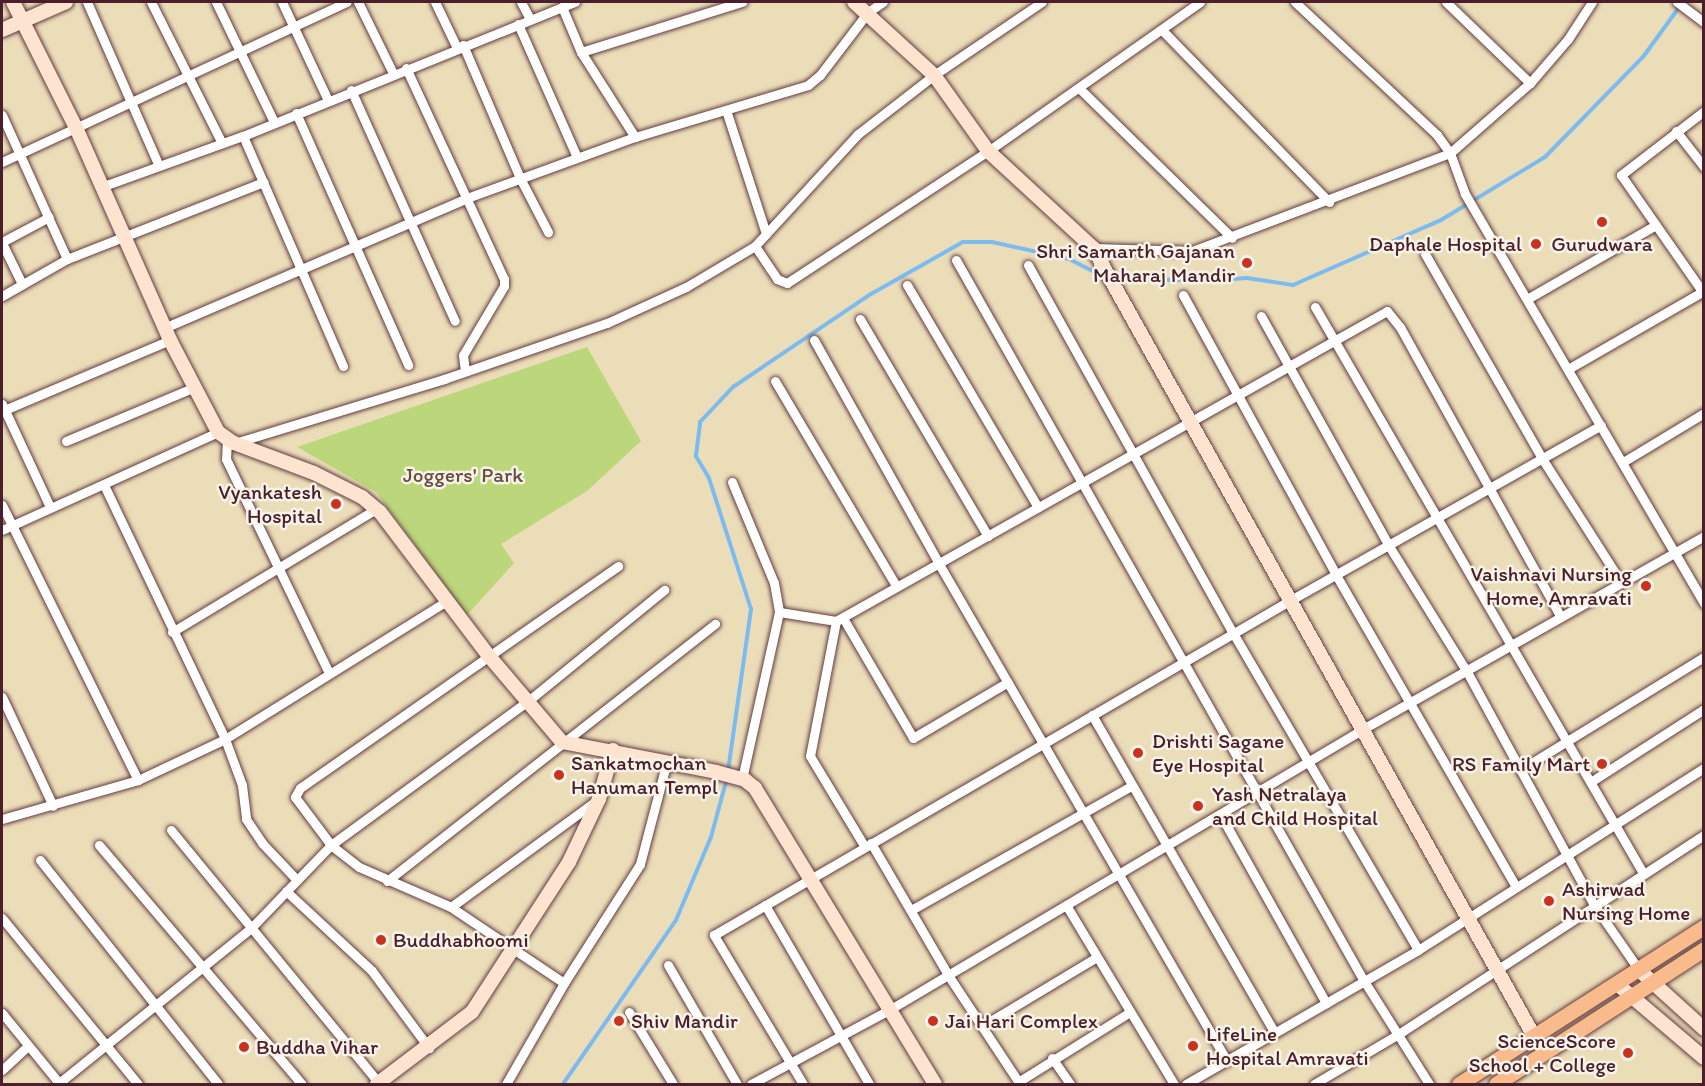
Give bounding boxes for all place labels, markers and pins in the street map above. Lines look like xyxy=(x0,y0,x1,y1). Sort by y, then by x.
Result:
marker: Gurudwara xyxy=(1595,215,1609,229)
place label: Daphale Hospital xyxy=(1369,231,1522,257)
place label: Gurudwara xyxy=(1551,231,1653,257)
marker: Daphale Hospital xyxy=(1527,235,1545,253)
place label: Shri Samarth Gajanan Maharaj Mandir xyxy=(1036,238,1235,288)
marker: Shri Samarth Gajanan Maharaj Mandir xyxy=(1240,256,1254,270)
place label: Vyankatesh Hospital xyxy=(218,479,322,529)
marker: Vyankatesh Hospital xyxy=(327,495,345,513)
place label: Vaishnavi Nursing Home, Amravati xyxy=(1470,561,1632,611)
marker: Vaishnavi Nursing Home, Amravati xyxy=(1637,577,1655,595)
place label: Drishti Sagane Eye Hospital xyxy=(1152,728,1283,778)
marker: Drishti Sagane Eye Hospital xyxy=(1129,744,1147,762)
place label: Sankatmochan Hanuman Templ xyxy=(571,750,718,800)
place label: RS Family Mart xyxy=(1453,751,1590,777)
marker: RS Family Mart xyxy=(1595,757,1609,771)
marker: Sankatmochan Hanuman Templ xyxy=(552,768,566,782)
place label: Yash Netralaya and Child Hospital xyxy=(1212,781,1378,831)
marker: Yash Netralaya and Child Hospital xyxy=(1189,797,1207,815)
place label: Ashirwad Nursing Home xyxy=(1562,876,1691,926)
marker: Ashirwad Nursing Home xyxy=(1540,892,1558,910)
place label: Buddhabhoomi xyxy=(393,927,529,953)
marker: Buddhabhoomi xyxy=(374,933,388,947)
place label: Shiv Mandir xyxy=(631,1008,738,1034)
place label: Jai Hari Complex xyxy=(945,1008,1098,1034)
marker: Shiv Mandir xyxy=(612,1014,626,1028)
marker: Jai Hari Complex xyxy=(926,1014,940,1028)
place label: LifeLine Hospital Amravati xyxy=(1206,1021,1369,1071)
place label: ScienceScore School + College xyxy=(1469,1028,1616,1078)
place label: Buddha Vihar xyxy=(256,1034,378,1060)
marker: LifeLine Hospital Amravati xyxy=(1184,1037,1202,1055)
marker: Buddha Vihar xyxy=(237,1040,251,1054)
marker: ScienceScore School + College xyxy=(1621,1046,1635,1060)

